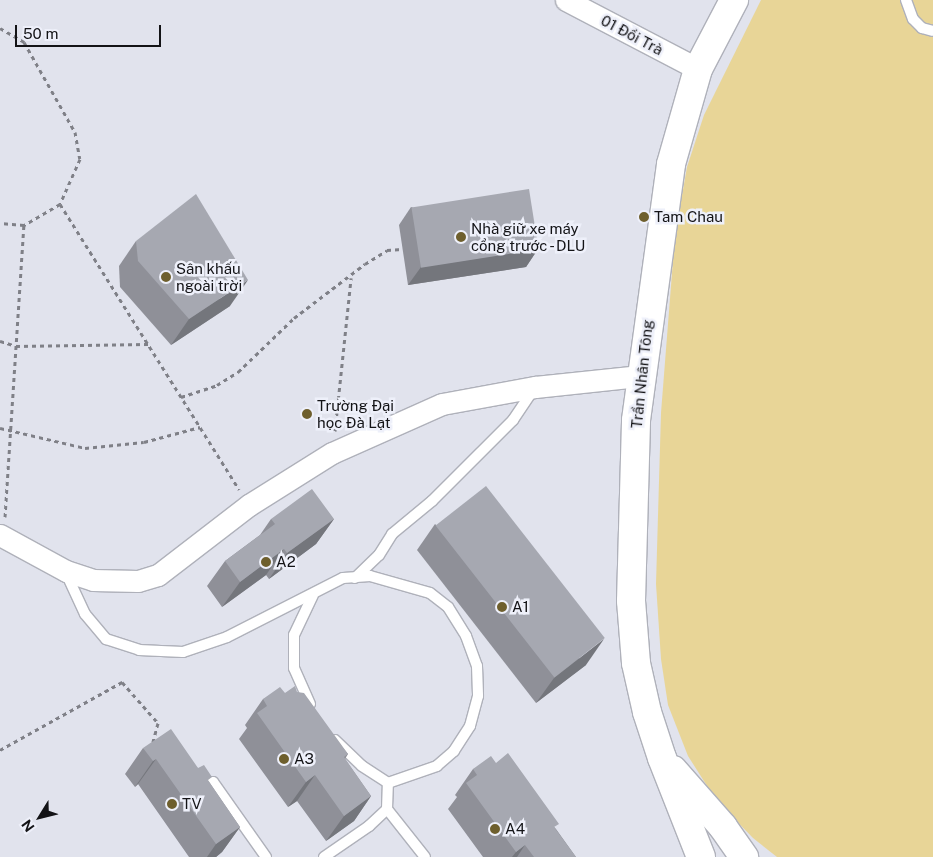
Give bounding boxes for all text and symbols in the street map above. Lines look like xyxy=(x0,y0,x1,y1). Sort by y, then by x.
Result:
street label: 01 Đồi Trà xyxy=(598,11,666,59)
scale bar xyxy=(18,15,164,47)
text: 50 m xyxy=(23,25,58,42)
place label: Tam Chau xyxy=(654,208,723,226)
marker: Tam Chau xyxy=(638,211,650,223)
place label: Nhà giữ xe máy cổng trước - DLU xyxy=(471,219,590,254)
marker: Nhà giữ xe máy cổng trước - DLU xyxy=(455,231,467,243)
place label: Sân khấu ngoài trời xyxy=(176,259,242,294)
marker: Sân khấu ngoài trời xyxy=(160,271,172,283)
street label: Trần Nhân Tông xyxy=(627,319,657,429)
place label: Trường Đại học Đà Lạt xyxy=(317,396,394,431)
marker: Trường Đại học Đà Lạt xyxy=(301,408,313,420)
place label: A2 xyxy=(276,553,296,571)
marker: A2 xyxy=(260,556,272,568)
place label: A1 xyxy=(512,598,529,616)
marker: A1 xyxy=(496,601,508,613)
place label: A3 xyxy=(294,750,314,768)
marker: A3 xyxy=(278,753,290,765)
north arrow xyxy=(15,792,65,842)
place label: TV xyxy=(182,795,202,813)
marker: TV xyxy=(166,798,178,810)
text: N xyxy=(18,817,38,835)
place label: A4 xyxy=(505,820,525,838)
marker: A4 xyxy=(489,823,501,835)

